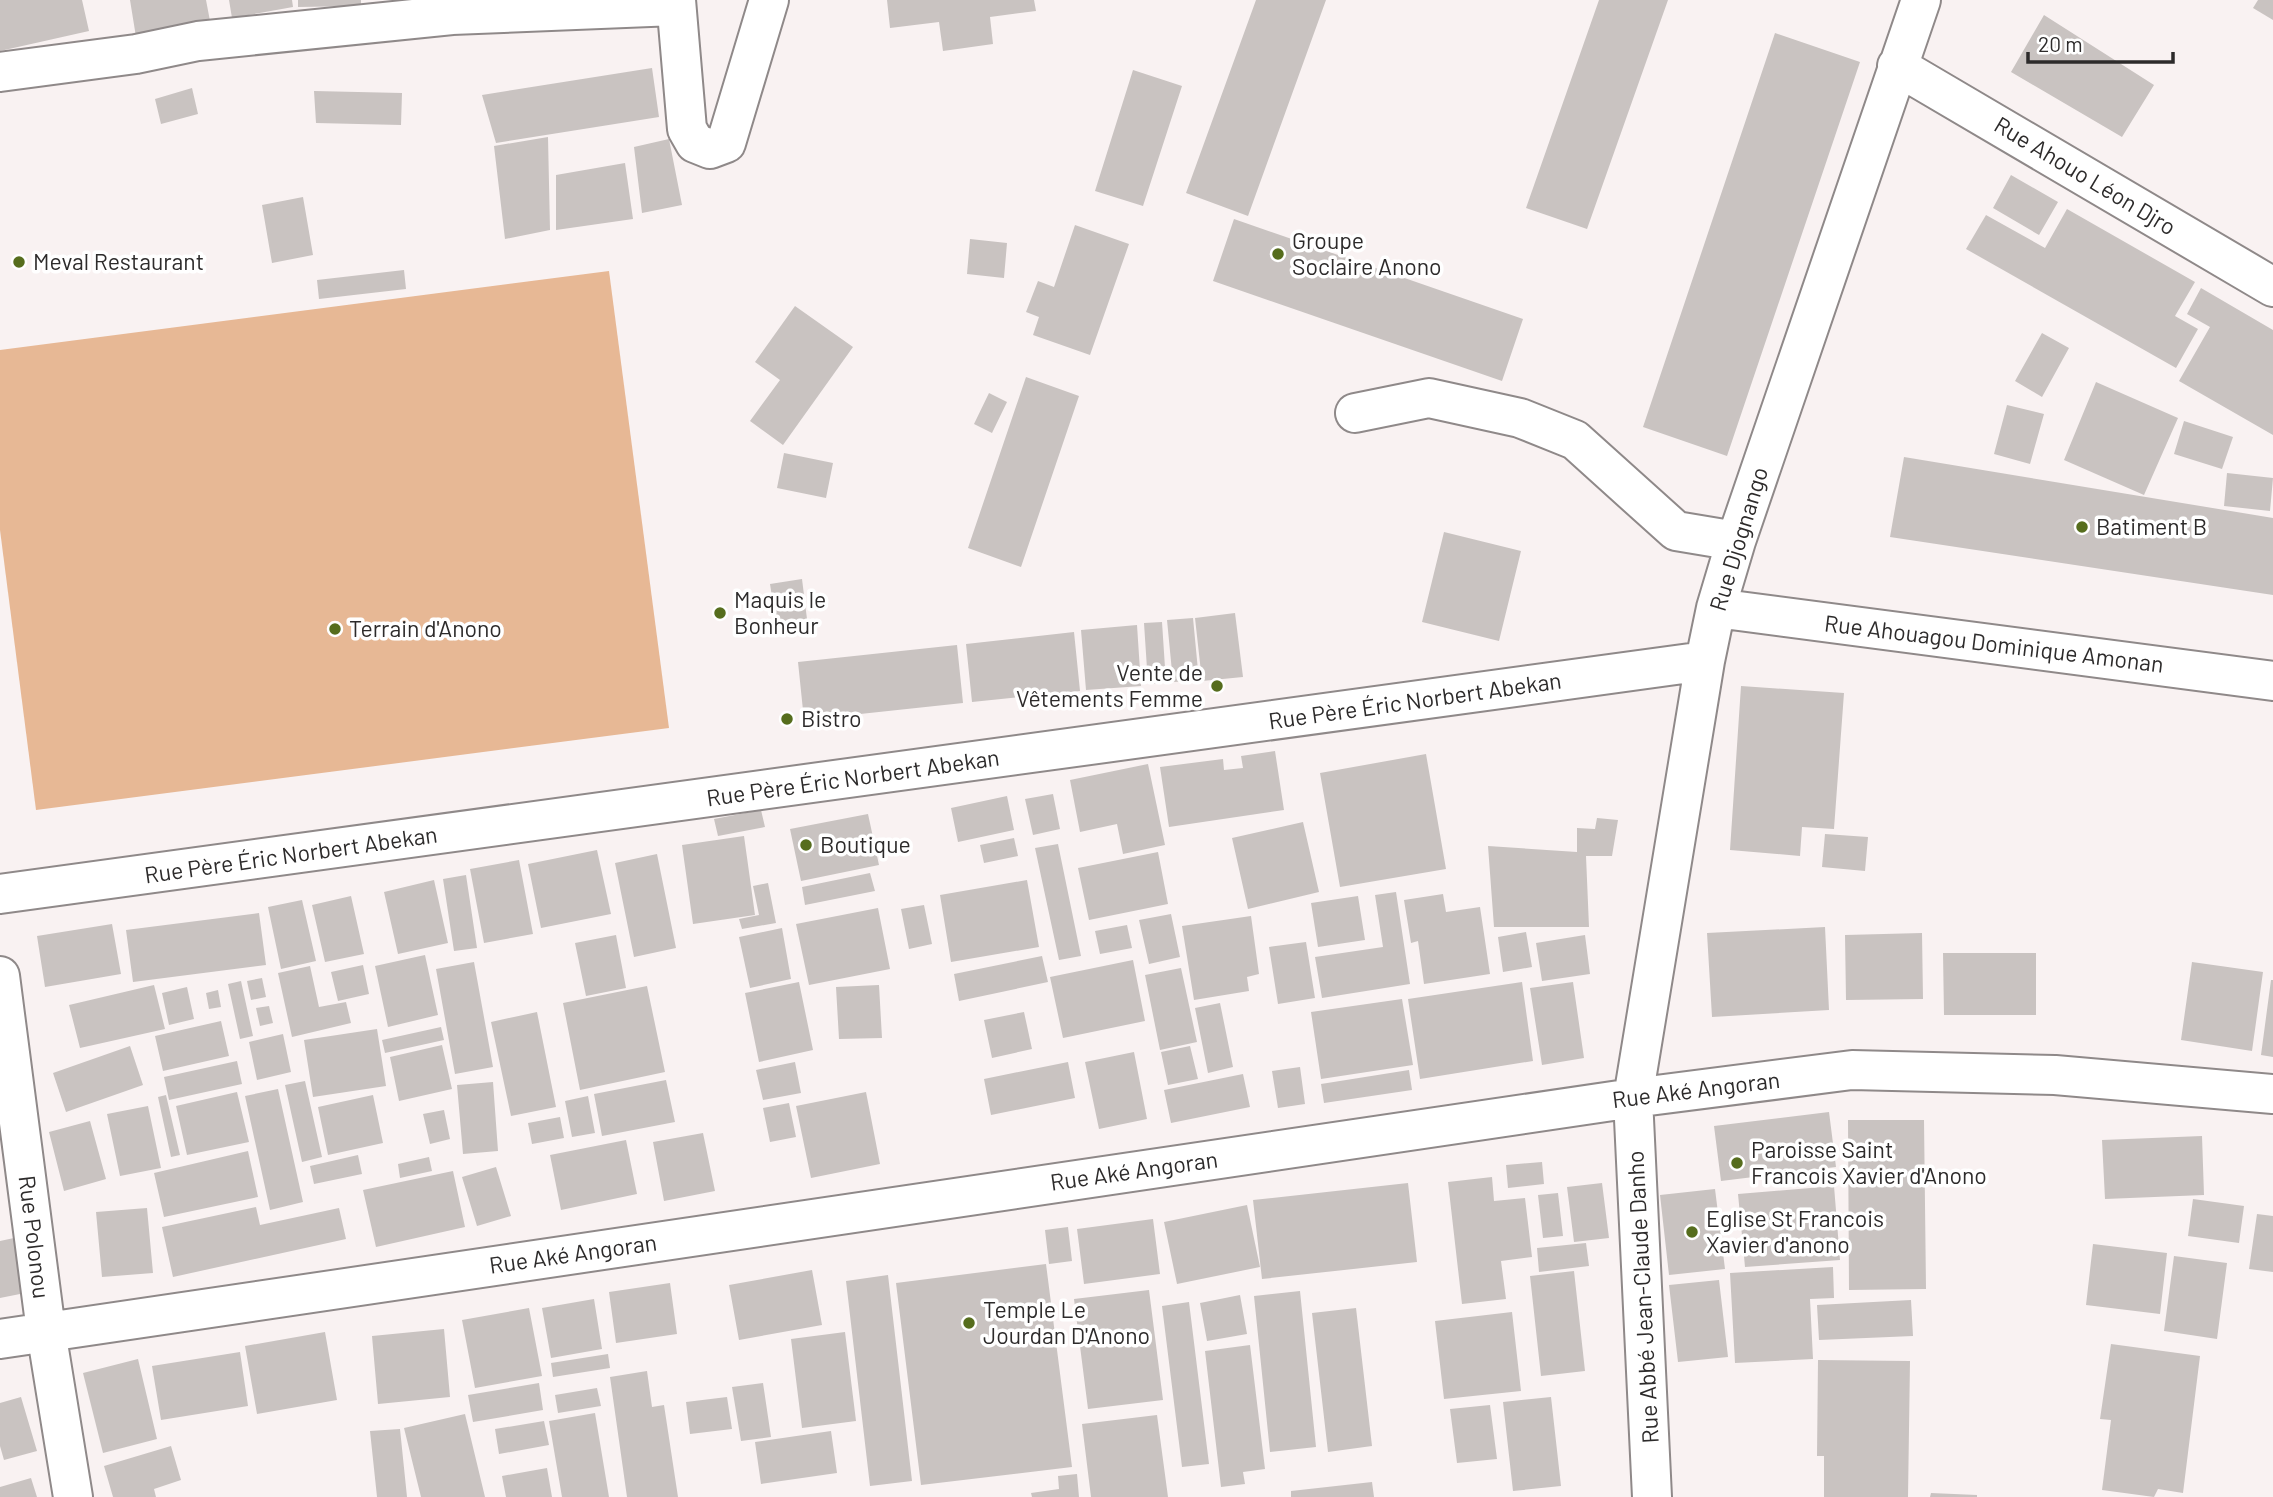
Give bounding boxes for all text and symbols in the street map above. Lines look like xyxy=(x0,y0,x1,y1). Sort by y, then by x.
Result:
scale bar xyxy=(2028,21,2173,65)
text: 20 m xyxy=(2038,31,2083,56)
street label: Rue Ahouo Léon Djro xyxy=(1990,110,2181,240)
place label: Groupe Soclaire Anono xyxy=(1292,226,1441,280)
marker: Groupe Soclaire Anono xyxy=(1270,246,1286,262)
place label: Meval Restaurant xyxy=(33,247,204,275)
marker: Meval Restaurant xyxy=(11,254,27,270)
street label: Rue Djognango xyxy=(1703,463,1773,614)
place label: Batiment B xyxy=(2096,512,2207,540)
marker: Batiment B xyxy=(2074,519,2090,535)
place label: Maquis le Bonheur xyxy=(734,585,826,639)
marker: Maquis le Bonheur xyxy=(712,605,728,621)
street label: Rue Ahouagou Dominique Amonan xyxy=(1823,608,2165,678)
place label: Terrain d'Anono xyxy=(349,614,502,642)
marker: Terrain d'Anono xyxy=(327,621,343,637)
place label: Vente de Vêtements Femme xyxy=(1016,658,1203,712)
street label: Rue Père Éric Norbert Abekan xyxy=(1267,666,1563,734)
marker: Vente de Vêtements Femme xyxy=(1209,678,1225,694)
place label: Bistro xyxy=(801,704,862,732)
marker: Bistro xyxy=(779,711,795,727)
street label: Rue Père Éric Norbert Abekan xyxy=(705,743,1001,811)
street label: Rue Père Éric Norbert Abekan xyxy=(143,820,439,888)
place label: Boutique xyxy=(820,830,911,858)
marker: Boutique xyxy=(798,837,814,853)
street label: Rue Aké Angoran xyxy=(1610,1065,1781,1113)
place label: Paroisse Saint Francois Xavier d'Anono xyxy=(1751,1135,1987,1189)
street label: Rue Aké Angoran xyxy=(1048,1144,1219,1196)
street label: Rue Abbé Jean-Claude Danho xyxy=(1620,1150,1664,1444)
marker: Paroisse Saint Francois Xavier d'Anono xyxy=(1729,1155,1745,1171)
street label: Rue Polonou xyxy=(14,1174,56,1300)
place label: Eglise St Francois Xavier d'anono xyxy=(1706,1204,1884,1258)
marker: Eglise St Francois Xavier d'anono xyxy=(1684,1224,1700,1240)
street label: Rue Aké Angoran xyxy=(487,1227,658,1279)
place label: Temple Le Jourdan D'Anono xyxy=(983,1295,1150,1349)
marker: Temple Le Jourdan D'Anono xyxy=(961,1315,977,1331)

